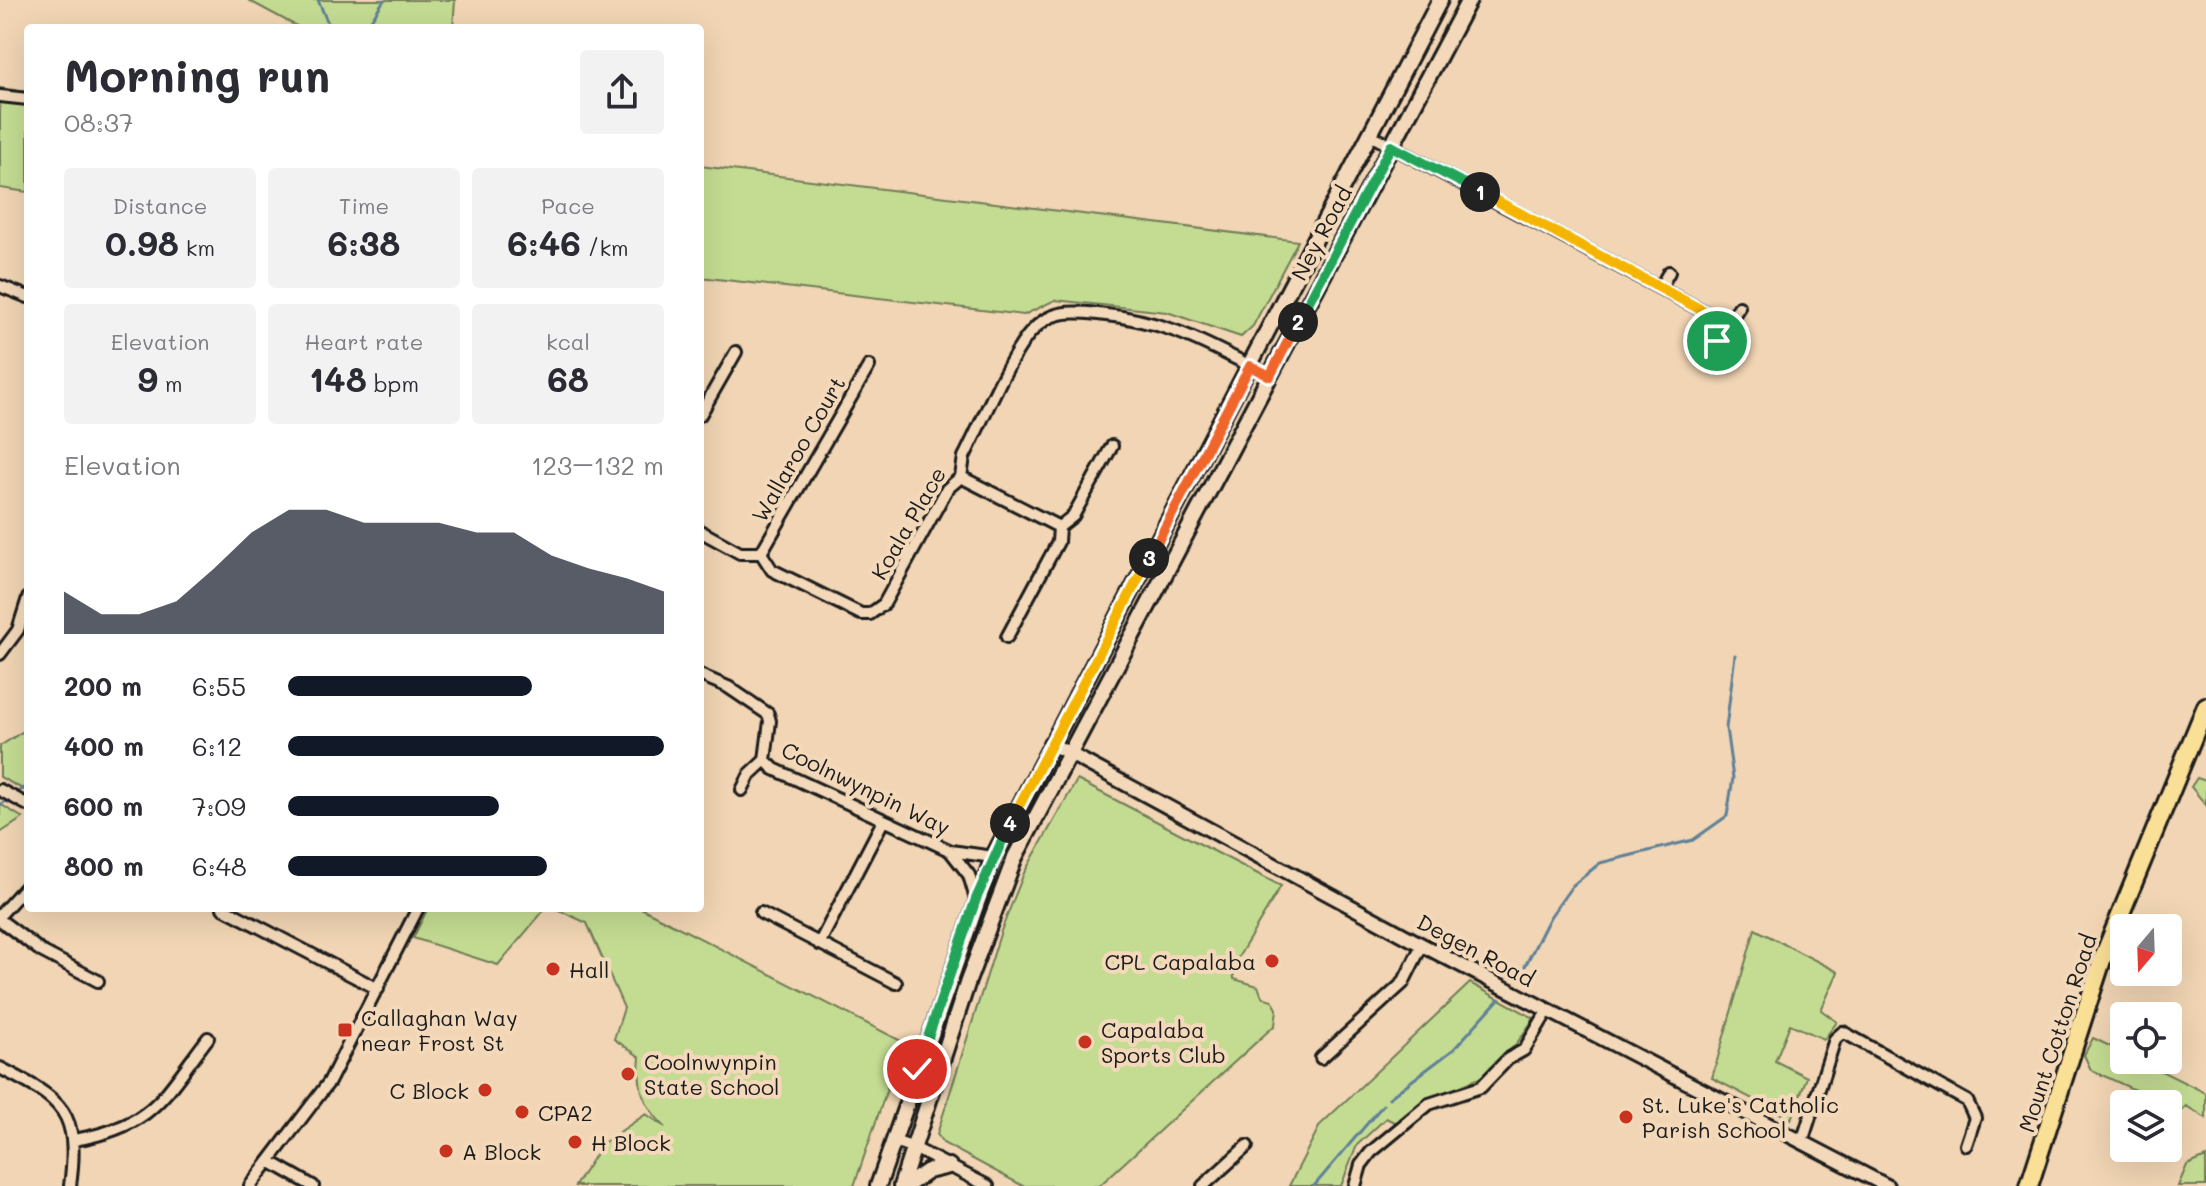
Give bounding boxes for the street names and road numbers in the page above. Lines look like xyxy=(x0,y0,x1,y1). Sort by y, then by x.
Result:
street label: Ney Road xyxy=(1284,181,1358,285)
street label: Wallaroo Court xyxy=(745,371,851,527)
street label: Koala Place xyxy=(864,461,952,585)
street label: Coolnwynpin Way xyxy=(777,735,955,841)
street label: Degen Road xyxy=(1412,907,1540,993)
street label: Mount Cotton Road xyxy=(2011,930,2103,1136)

